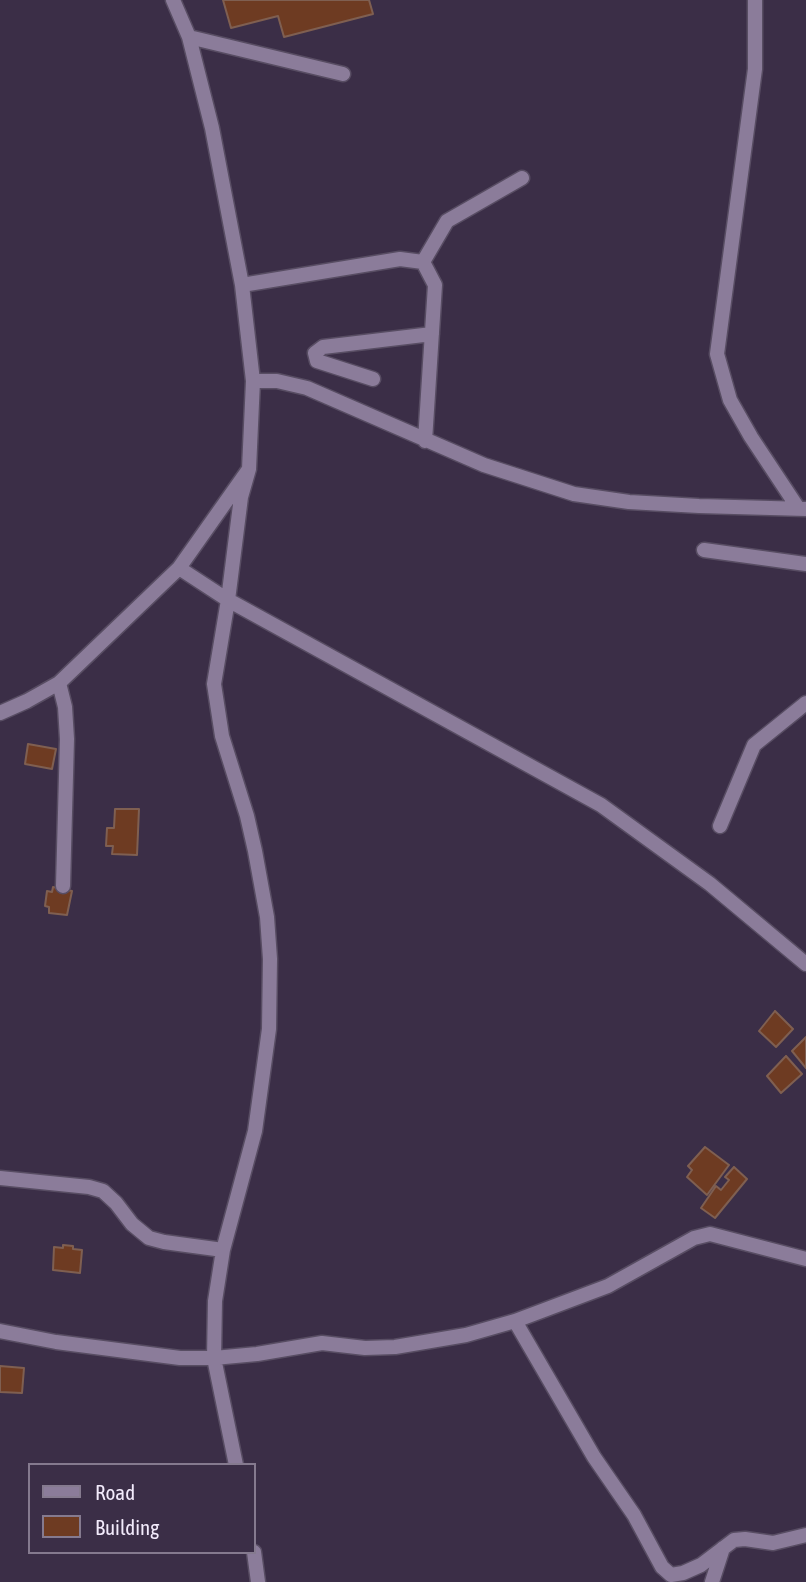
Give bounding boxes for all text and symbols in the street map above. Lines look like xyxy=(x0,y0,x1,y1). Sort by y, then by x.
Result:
legend xyxy=(28,1463,256,1554)
text: Road xyxy=(95,1480,135,1504)
text: Building xyxy=(95,1515,159,1539)

